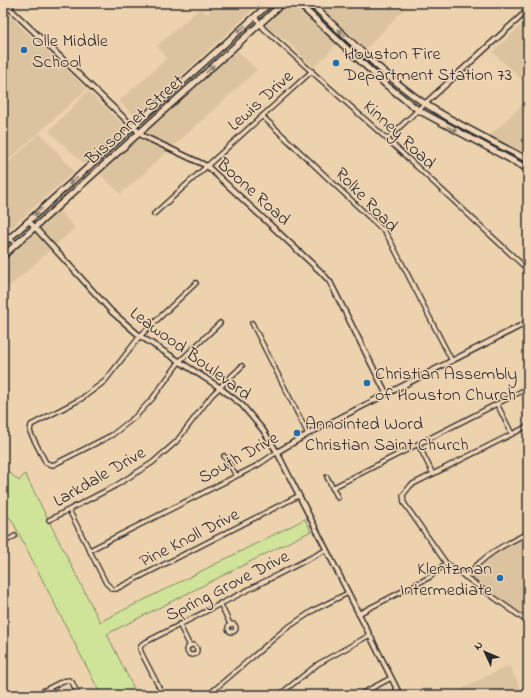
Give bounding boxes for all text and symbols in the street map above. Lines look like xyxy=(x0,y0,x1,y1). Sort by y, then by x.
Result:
one-way arrow xyxy=(236,24,246,34)
one-way arrow xyxy=(337,28,347,38)
place label: Olle Middle School xyxy=(32,29,109,76)
place label: Houston Fire Department Station 73 xyxy=(343,42,512,89)
marker: Olle Middle School xyxy=(19,45,29,55)
marker: Houston Fire Department Station 73 xyxy=(331,58,341,68)
street label: Lewis Drive xyxy=(223,64,301,138)
one-way arrow xyxy=(205,65,216,74)
street label: Bissonnet Street xyxy=(80,69,190,173)
street label: Kinney Road xyxy=(356,95,441,176)
one-way arrow xyxy=(446,126,458,132)
street label: Boone Road xyxy=(209,152,295,233)
street label: Rolke Road xyxy=(328,162,403,239)
one-way arrow xyxy=(68,176,78,186)
one-way arrow xyxy=(33,208,44,217)
street label: Leawood Boulevard xyxy=(124,302,256,408)
place label: Christian Assembly of Houston Church xyxy=(375,362,517,409)
marker: Christian Assembly of Houston Church xyxy=(362,378,372,388)
place label: Annointed Word Christian Saint Church xyxy=(305,412,469,459)
street label: South Drive xyxy=(194,426,285,491)
marker: Annointed Word Christian Saint Church xyxy=(292,428,302,438)
street label: Larkdale Drive xyxy=(49,440,152,515)
street label: Pine Knoll Drive xyxy=(136,502,245,575)
street label: Spring Grove Drive xyxy=(162,544,295,630)
place label: Klentzman Intermediate xyxy=(400,557,493,604)
marker: Klentzman Intermediate xyxy=(495,573,505,583)
north arrow xyxy=(465,632,505,672)
text: N xyxy=(470,638,487,654)

